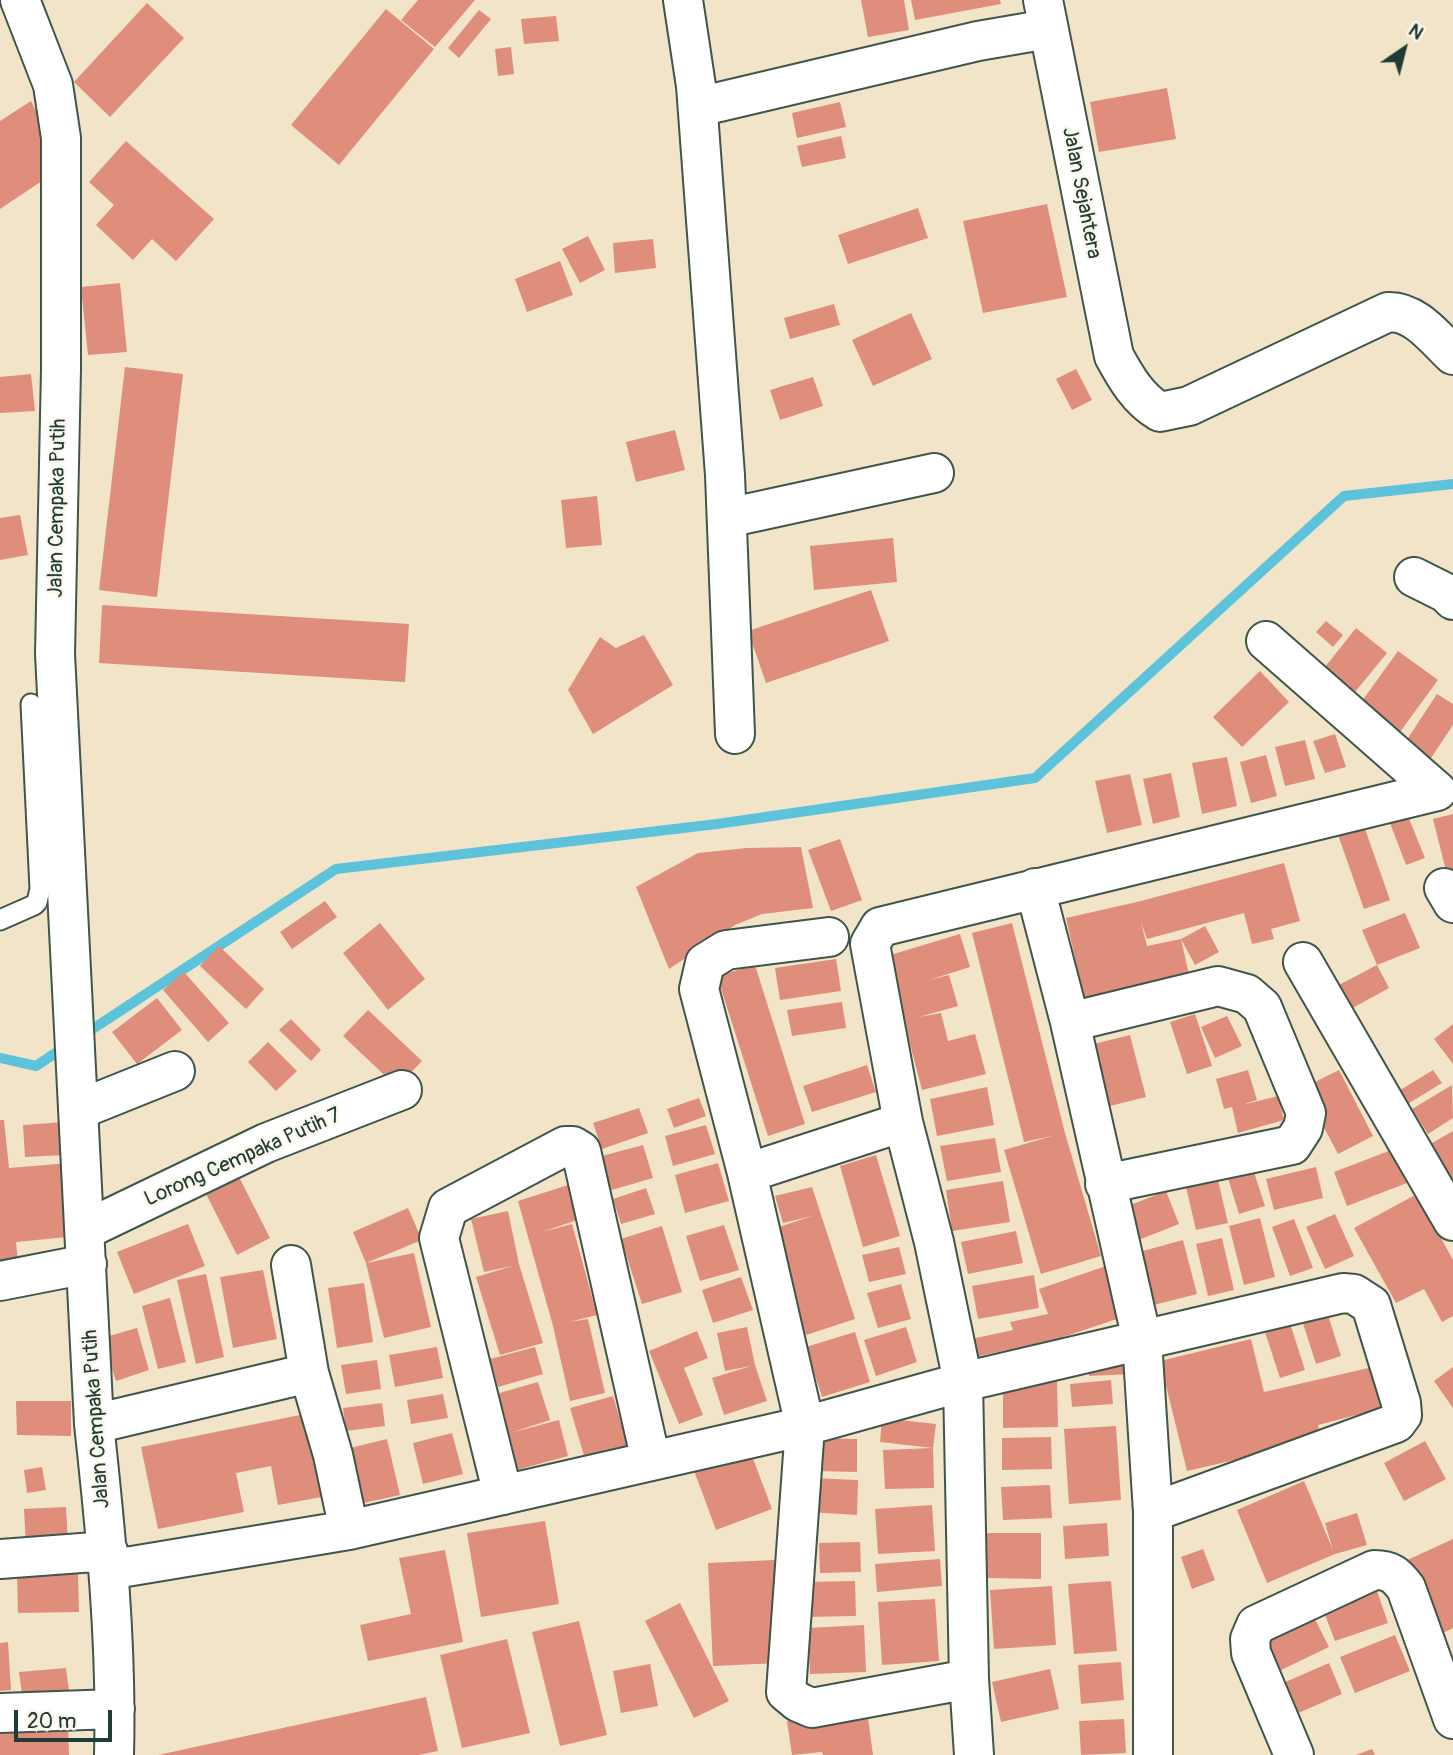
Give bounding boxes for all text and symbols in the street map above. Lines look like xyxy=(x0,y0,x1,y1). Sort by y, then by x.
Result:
north arrow xyxy=(1369,14,1439,84)
text: N xyxy=(1404,18,1428,45)
street label: Jalan Sejahtera xyxy=(1056,125,1106,261)
street label: Jalan Cempaka Putih xyxy=(44,418,72,598)
street label: Lorong Cempaka Putih 7 xyxy=(141,1103,345,1213)
street label: Jalan Cempaka Putih xyxy=(78,1329,116,1509)
scale bar xyxy=(18,1696,116,1740)
text: 20 m xyxy=(27,1708,76,1735)

